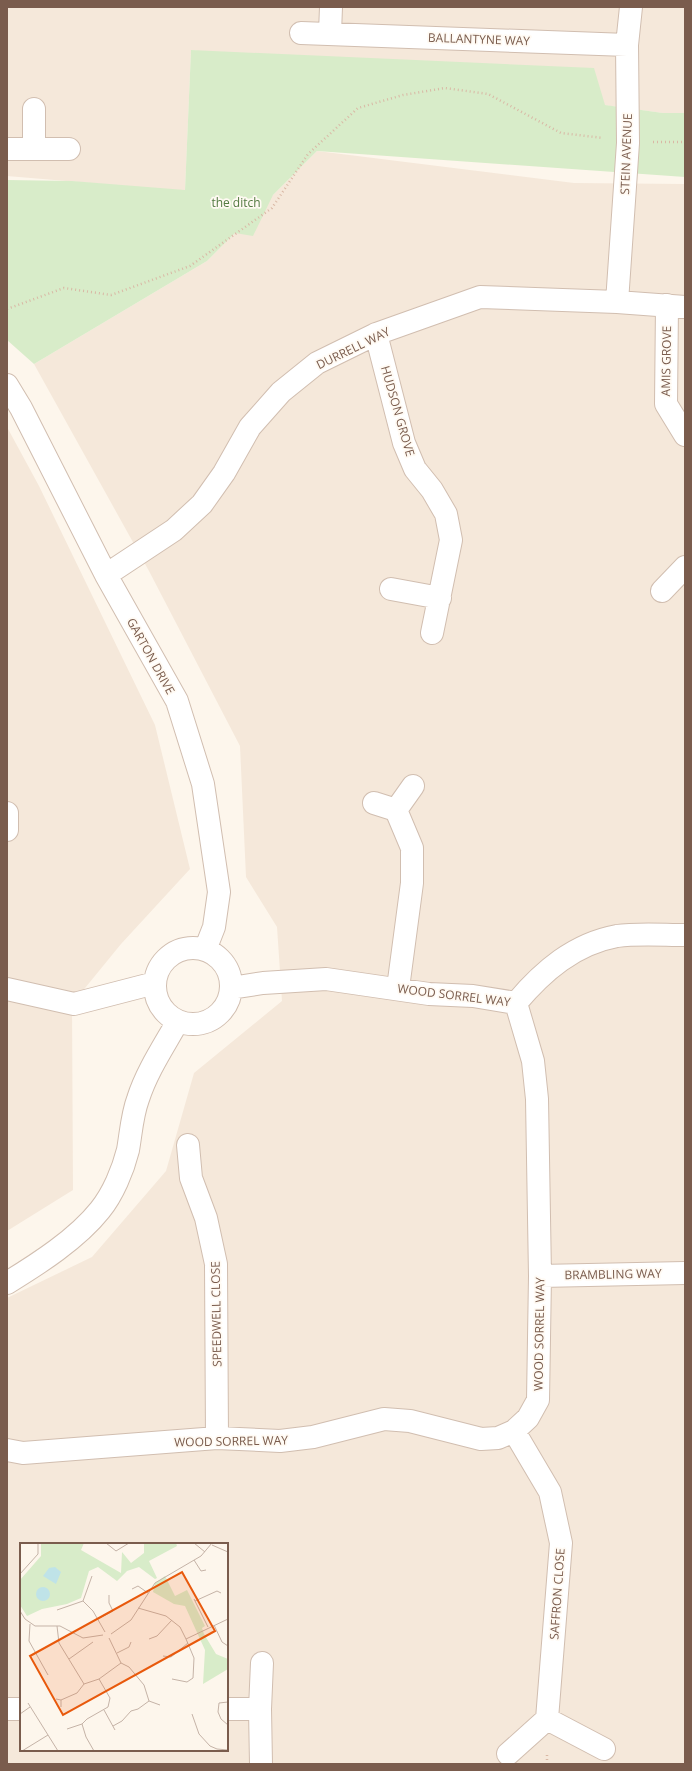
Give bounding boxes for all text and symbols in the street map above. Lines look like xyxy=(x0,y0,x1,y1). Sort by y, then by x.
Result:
street label: BALLANTYNE WAY xyxy=(428,29,531,49)
street label: STEIN AVENUE xyxy=(616,113,636,195)
park label: the ditch xyxy=(211,194,261,211)
street label: DURRELL WAY xyxy=(313,323,393,373)
street label: AMIS GROVE xyxy=(657,325,675,397)
street label: HUDSON GROVE xyxy=(377,364,419,458)
street label: GARTON DRIVE xyxy=(123,615,179,697)
street label: WOOD SORREL WAY xyxy=(397,980,512,1010)
street label: SPEEDWELL CLOSE xyxy=(207,1261,225,1367)
street label: BRAMBLING WAY xyxy=(564,1265,662,1283)
street label: WOOD SORREL WAY xyxy=(530,1277,548,1391)
street label: WOOD SORREL WAY xyxy=(174,1432,288,1450)
inset map xyxy=(20,1543,228,1751)
street label: SAFFRON CLOSE xyxy=(545,1548,569,1640)

